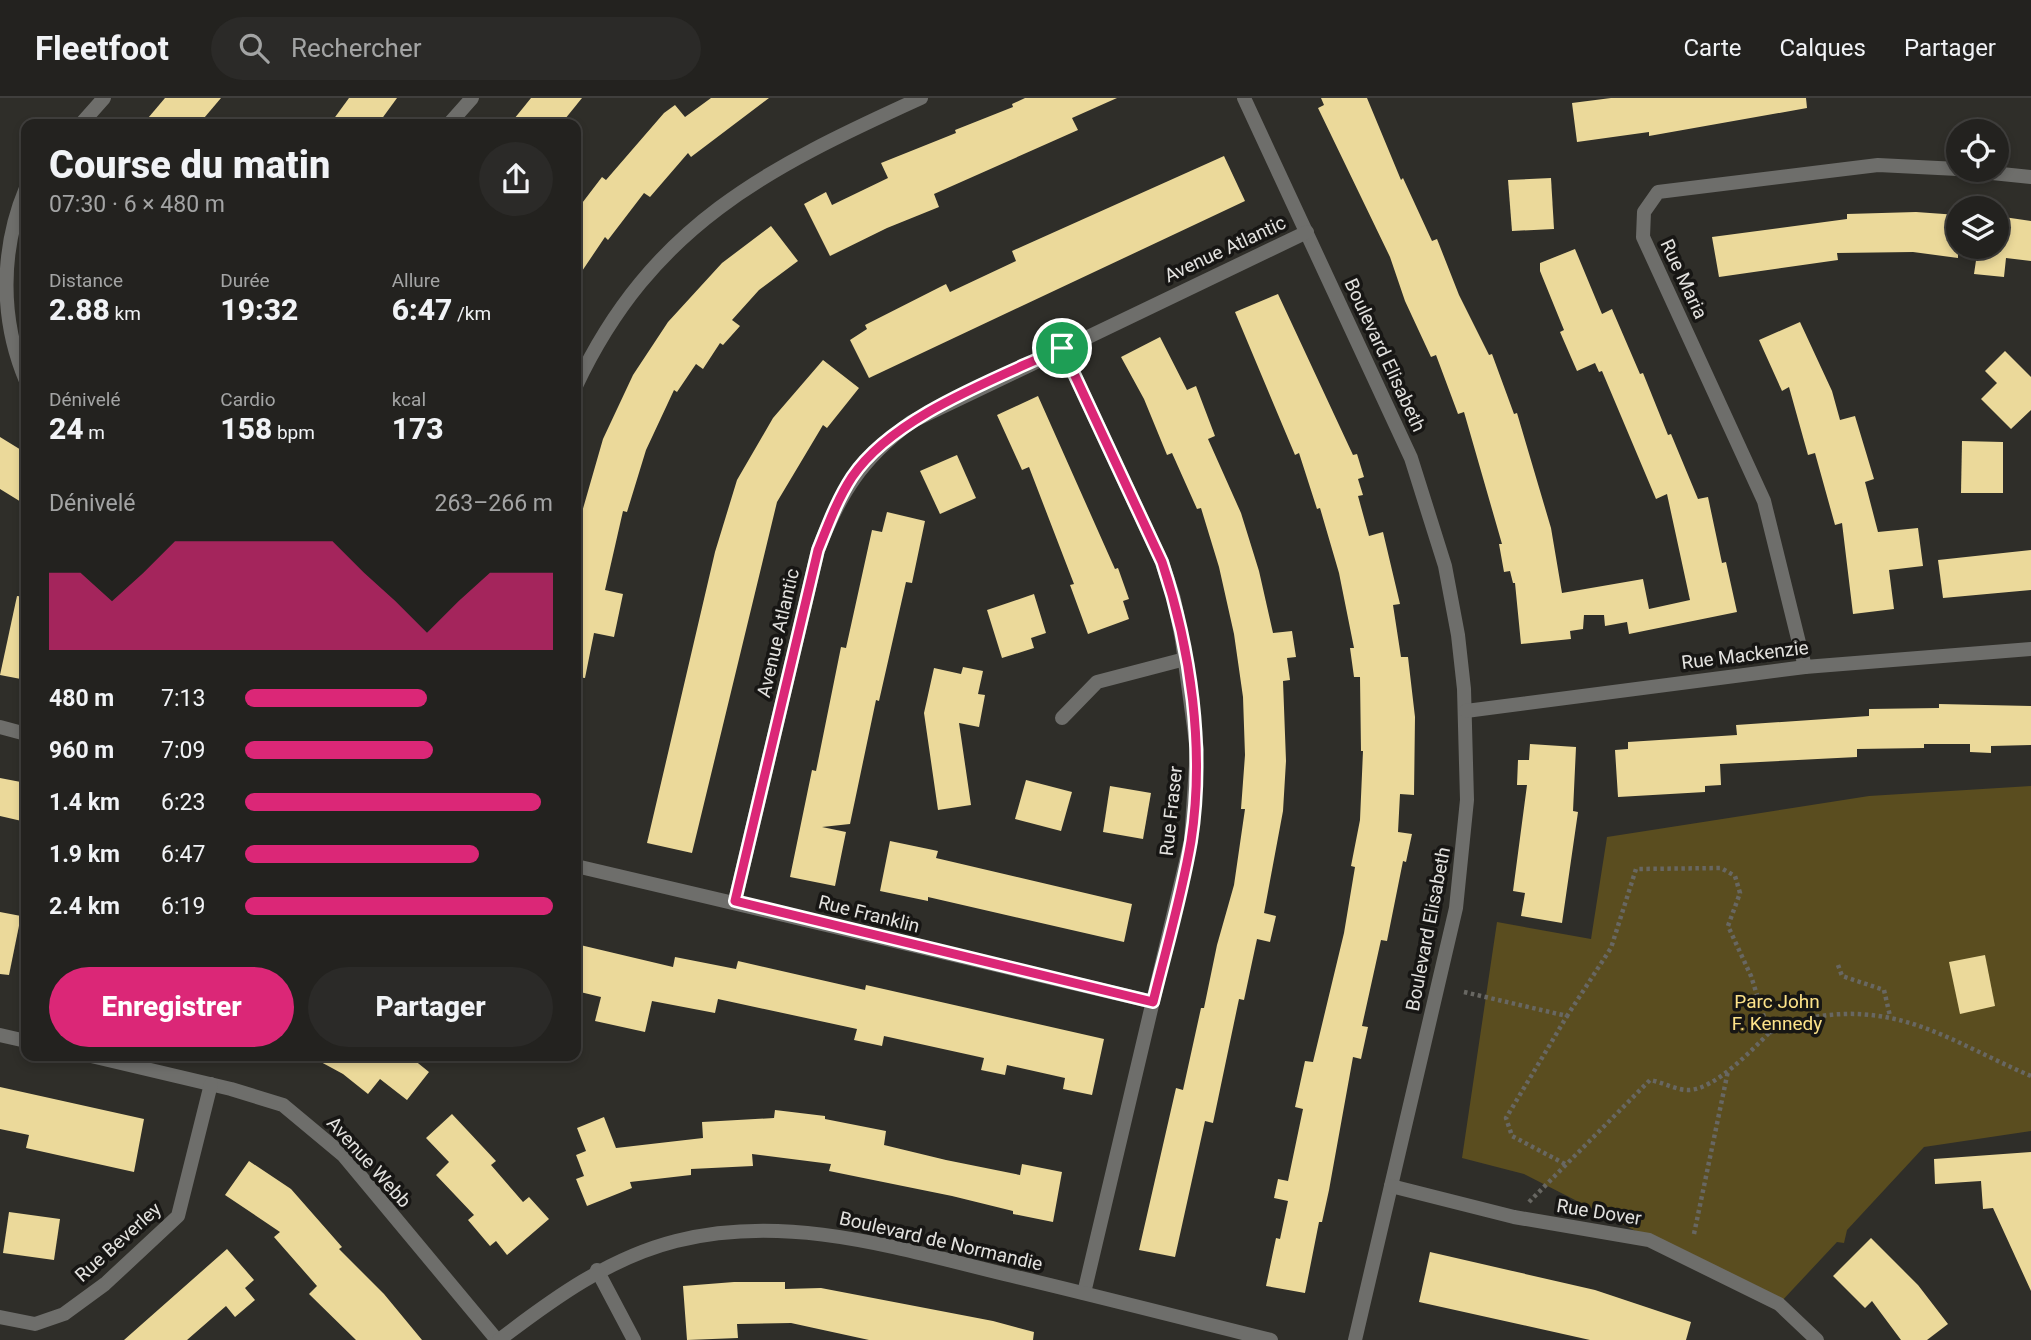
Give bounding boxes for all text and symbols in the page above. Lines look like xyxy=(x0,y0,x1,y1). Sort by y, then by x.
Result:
search box xyxy=(211,17,701,80)
text: Fleetfoot xyxy=(35,29,169,68)
icon: search xyxy=(235,29,273,67)
text: Rechercher xyxy=(291,33,422,63)
text: Carte xyxy=(1683,34,1741,62)
text: Calques xyxy=(1779,34,1866,62)
text: Partager xyxy=(1904,34,1996,62)
map controls xyxy=(1946,119,2009,259)
button: locate xyxy=(1946,119,2009,182)
button: share xyxy=(479,142,553,216)
text: Course du matin xyxy=(49,143,330,187)
text: 07:30 · 6 × 480 m xyxy=(49,191,225,218)
button: layers xyxy=(1946,196,2009,259)
street label: Avenue Atlantic xyxy=(1161,211,1290,287)
street label: Rue Maria xyxy=(1656,235,1712,323)
text: Distance xyxy=(49,269,123,292)
text: Durée xyxy=(220,269,270,292)
text: Allure xyxy=(392,269,440,292)
street label: Boulevard Elisabeth xyxy=(1339,275,1431,435)
text: 2.88 xyxy=(49,292,110,327)
text: 19:32 xyxy=(220,292,298,327)
text: 6:47 xyxy=(392,292,452,327)
text: km xyxy=(110,302,141,325)
text: /km xyxy=(452,302,491,325)
pin xyxy=(1032,318,1092,378)
icon: arrive xyxy=(1043,329,1081,367)
text: Dénivelé xyxy=(49,388,121,411)
text: Cardio xyxy=(220,388,275,411)
text: kcal xyxy=(392,388,426,411)
text: 24 xyxy=(49,411,84,446)
text: 158 xyxy=(220,411,272,446)
text: 173 xyxy=(392,411,444,446)
text: m xyxy=(84,421,105,444)
text: bpm xyxy=(272,421,315,444)
text: Dénivelé xyxy=(49,490,136,517)
text: 263–266 m xyxy=(434,490,553,517)
street label: Avenue Atlantic xyxy=(752,566,804,700)
street label: Rue Mackenzie xyxy=(1680,636,1810,674)
text: 480 m xyxy=(49,685,114,712)
text: 7:13 xyxy=(161,685,205,712)
text: 960 m xyxy=(49,737,114,764)
text: 7:09 xyxy=(161,737,205,764)
street label: Rue Fraser xyxy=(1155,765,1187,857)
text: 1.4 km xyxy=(49,789,120,816)
text: 6:23 xyxy=(161,789,205,816)
text: 1.9 km xyxy=(49,841,120,868)
text: 6:47 xyxy=(161,841,205,868)
street label: Boulevard Elisabeth xyxy=(1401,845,1455,1013)
street label: Rue Franklin xyxy=(816,890,922,938)
text: 2.4 km xyxy=(49,893,120,920)
text: 6:19 xyxy=(161,893,205,920)
button: Enregistrer xyxy=(49,967,294,1047)
button: Partager xyxy=(308,967,553,1047)
park label: Parc John F. Kennedy xyxy=(1732,990,1822,1035)
street label: Avenue Webb xyxy=(322,1112,416,1212)
street label: Rue Dover xyxy=(1555,1194,1644,1230)
street label: Rue Beverley xyxy=(70,1197,166,1287)
street label: Boulevard de Normandie xyxy=(837,1206,1045,1276)

